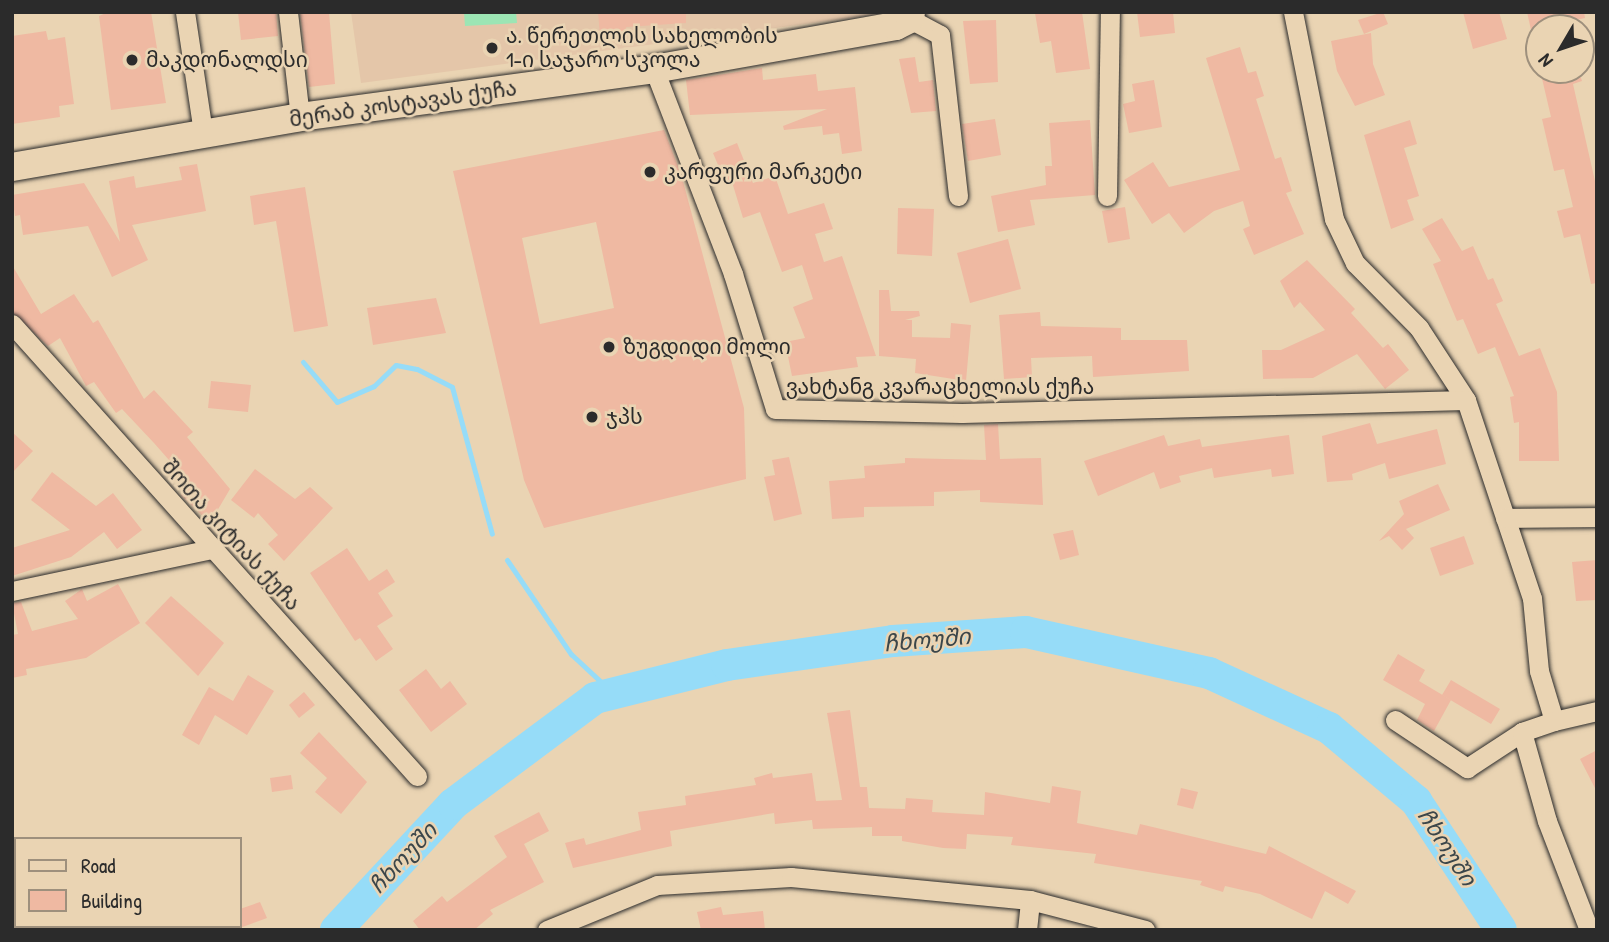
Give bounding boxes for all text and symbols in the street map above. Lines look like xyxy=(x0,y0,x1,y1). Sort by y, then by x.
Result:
north arrow xyxy=(1525,14,1595,84)
place label: ა. წერეთლის სახელობის 1-ი საჯარო სკოლა xyxy=(506,23,778,73)
marker: ა. წერეთლის სახელობის 1-ი საჯარო სკოლა xyxy=(484,40,500,56)
place label: მაკდონალდსი xyxy=(146,47,308,73)
text: N xyxy=(1532,49,1559,73)
marker: მაკდონალდსი xyxy=(124,52,140,68)
street label: მერაბ კოსტავას ქუჩა xyxy=(288,76,518,132)
place label: კარფური მარკეტი xyxy=(664,159,862,185)
marker: კარფური მარკეტი xyxy=(642,164,658,180)
place label: ზუგდიდი მოლი xyxy=(623,334,791,360)
marker: ზუგდიდი მოლი xyxy=(601,339,617,355)
street label: ვახტანგ კვარაცხელიას ქუჩა xyxy=(786,374,1094,400)
place label: ჯპს xyxy=(606,404,643,430)
marker: ჯპს xyxy=(584,409,600,425)
street label: შოთა კიტიას ქუჩა xyxy=(156,454,306,616)
water label: ჩხოუში xyxy=(883,622,971,658)
water label: ჩხოუში xyxy=(1412,803,1482,891)
water label: ჩხოუში xyxy=(363,817,443,899)
legend xyxy=(14,837,242,928)
text: Road xyxy=(81,851,115,880)
text: Building xyxy=(81,886,142,915)

